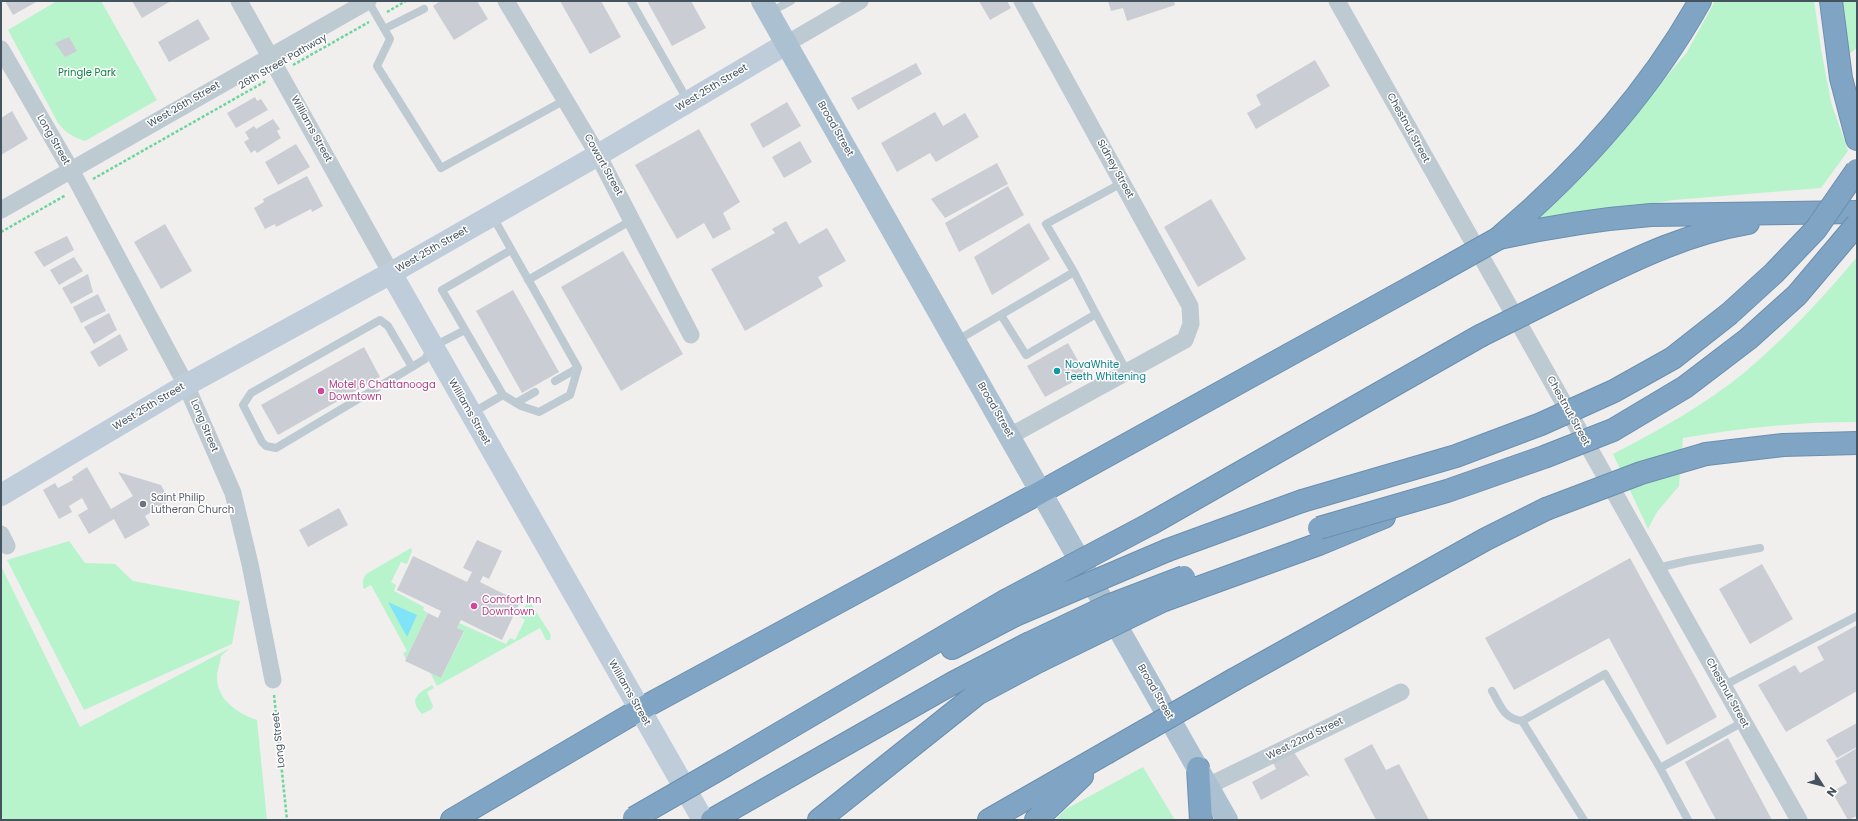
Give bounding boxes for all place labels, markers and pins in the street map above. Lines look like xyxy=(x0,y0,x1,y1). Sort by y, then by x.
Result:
place label: NovaWhite Teeth Whitening xyxy=(1065,359,1146,382)
marker: NovaWhite Teeth Whitening xyxy=(1052,366,1062,376)
place label: Motel 6 Chattanooga Downtown xyxy=(329,379,436,402)
marker: Motel 6 Chattanooga Downtown xyxy=(316,386,326,396)
place label: Saint Philip Lutheran Church xyxy=(151,492,234,516)
marker: Saint Philip Lutheran Church xyxy=(138,499,148,509)
place label: Comfort Inn Downtown xyxy=(482,594,541,618)
marker: Comfort Inn Downtown xyxy=(469,601,479,611)

